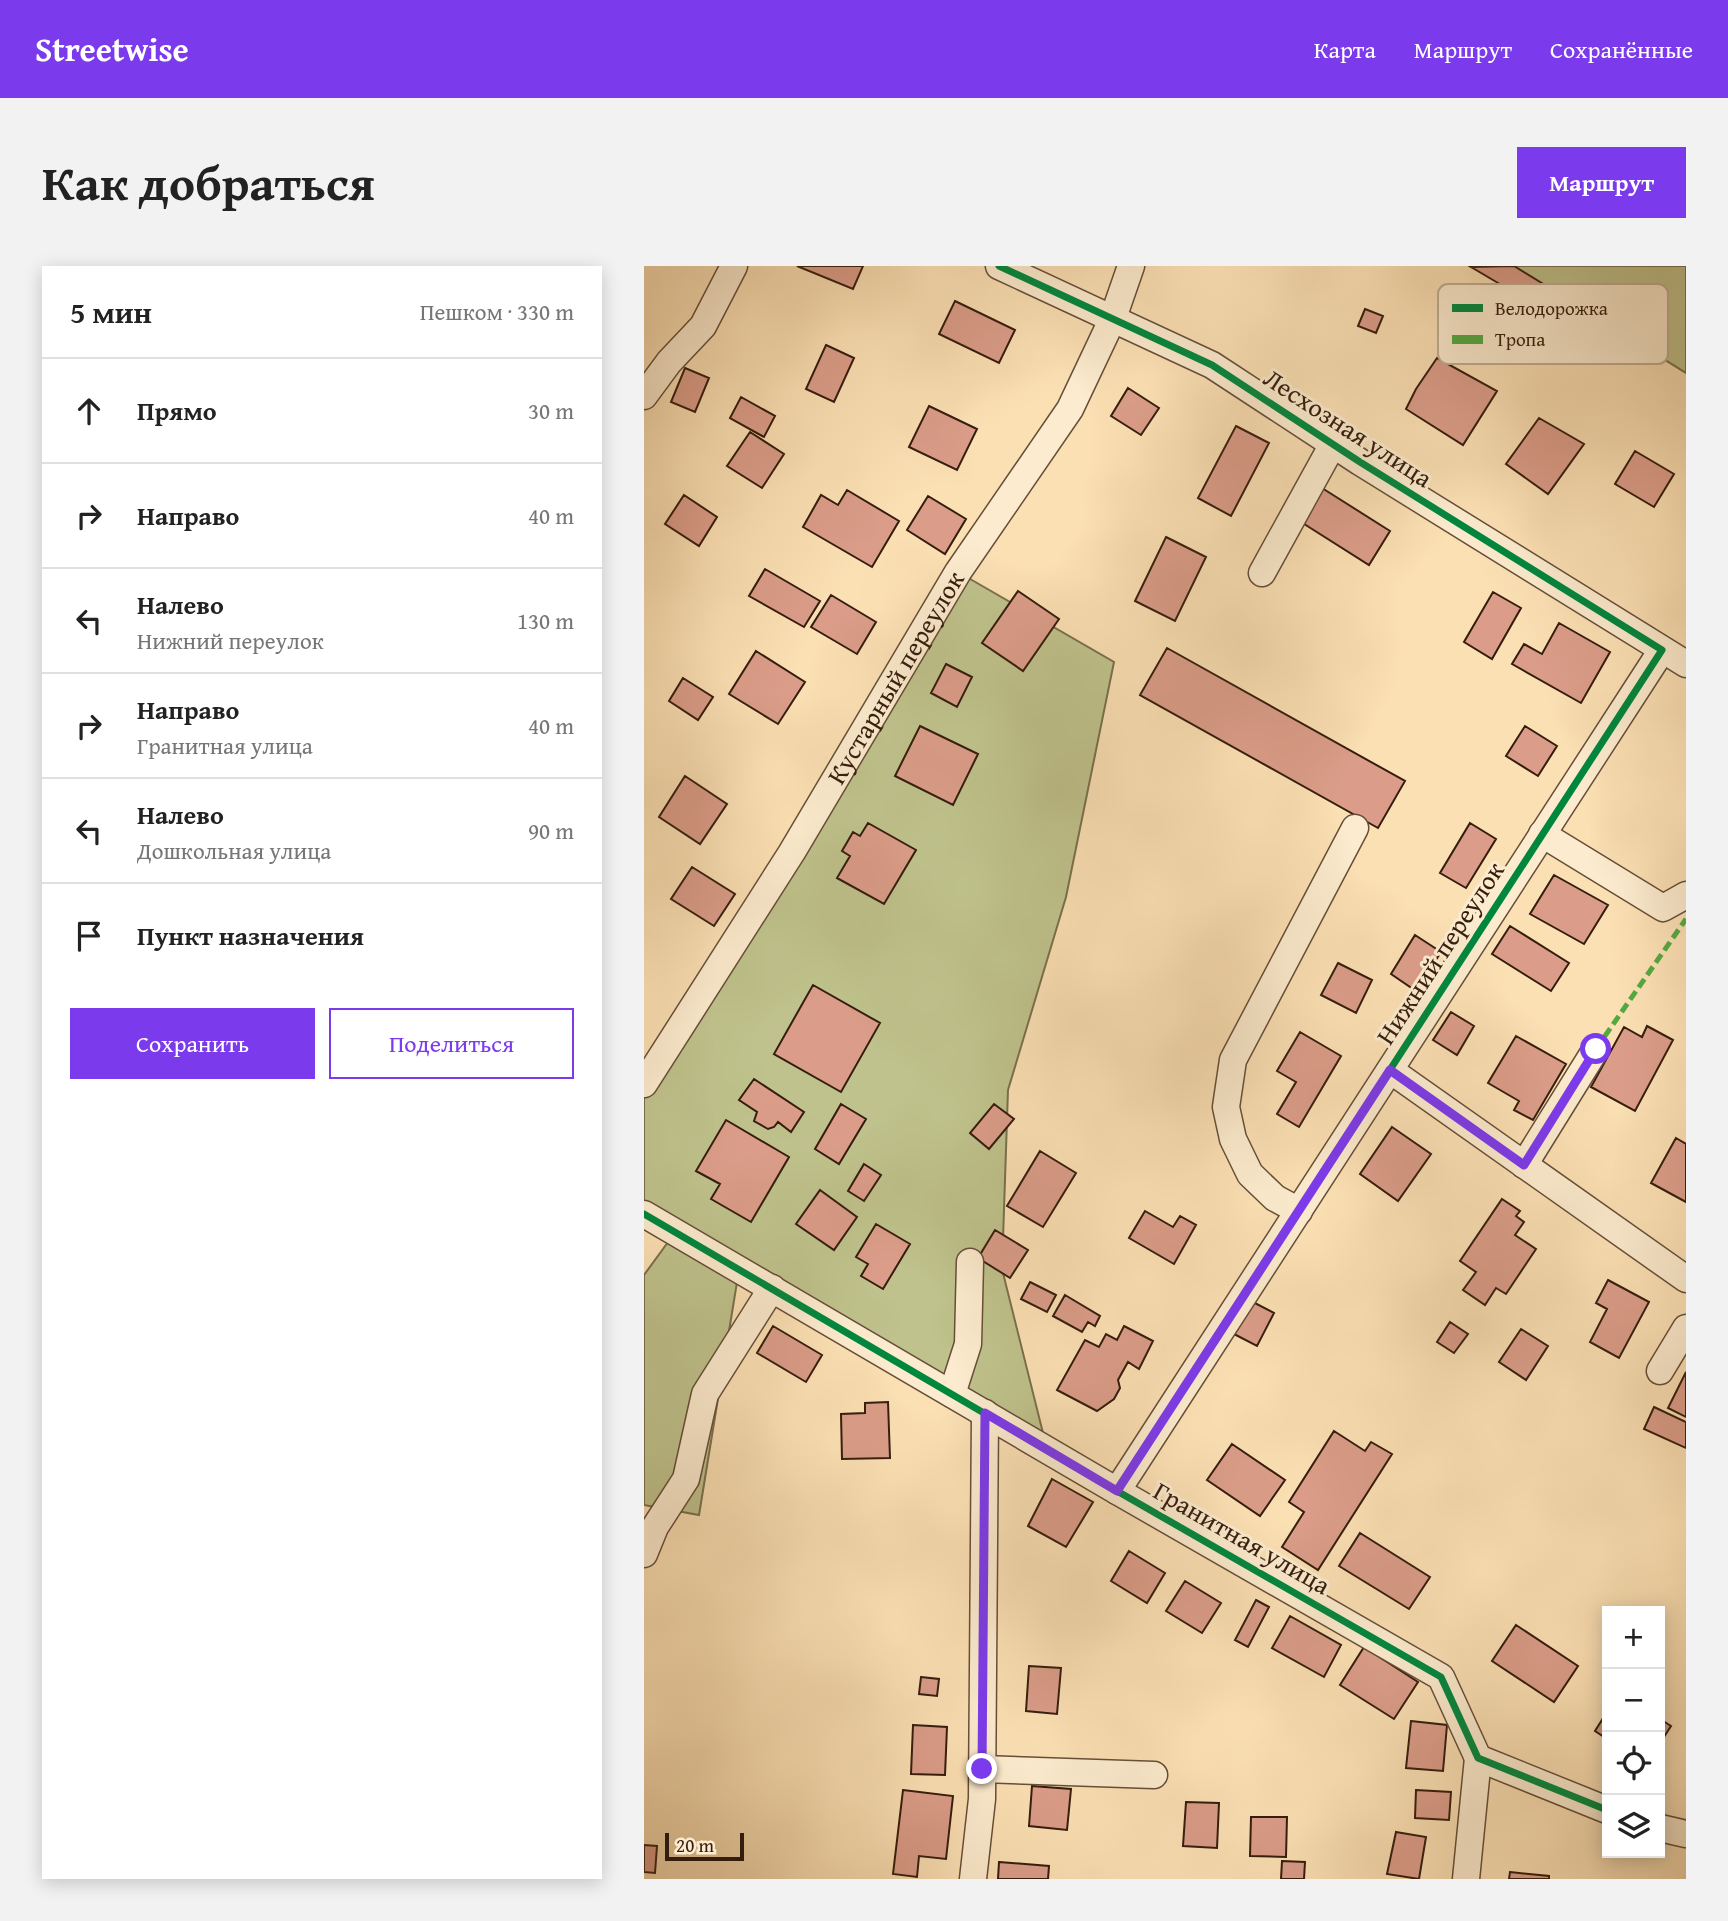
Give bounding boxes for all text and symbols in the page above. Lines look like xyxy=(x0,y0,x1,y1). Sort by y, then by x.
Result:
text: Streetwise xyxy=(35,25,189,73)
text: Карта xyxy=(1314,32,1376,67)
text: Маршрут xyxy=(1414,32,1512,67)
text: Сохранённые xyxy=(1550,32,1693,67)
text: Как добраться xyxy=(42,146,375,218)
button: Маршрут xyxy=(1517,147,1686,218)
legend xyxy=(1438,284,1668,364)
text: 5 мин xyxy=(70,290,152,334)
text: Велодорожка xyxy=(1495,294,1608,322)
text: Пешком · 330 m xyxy=(420,295,574,328)
text: Тропа xyxy=(1495,325,1545,353)
street label: Лесхозная улица xyxy=(1256,358,1441,497)
text: Прямо xyxy=(137,391,217,430)
icon: ahead xyxy=(70,392,108,430)
text: 30 m xyxy=(528,394,574,427)
text: Направо xyxy=(137,496,239,535)
icon: right xyxy=(70,497,108,535)
text: 40 m xyxy=(528,499,574,532)
street label: Кустарный переулок xyxy=(817,563,974,791)
text: Налево xyxy=(137,585,224,624)
icon: left xyxy=(70,602,108,640)
text: 130 m xyxy=(517,604,574,637)
text: Нижний переулок xyxy=(137,624,324,657)
text: Направо xyxy=(137,690,239,729)
icon: right xyxy=(70,707,108,745)
text: 40 m xyxy=(528,709,574,742)
text: Гранитная улица xyxy=(137,729,313,762)
text: Налево xyxy=(137,795,224,834)
icon: left xyxy=(70,812,108,850)
text: 90 m xyxy=(528,814,574,847)
text: Дошкольная улица xyxy=(137,834,331,867)
street label: Нижний переулок xyxy=(1366,853,1514,1052)
text: Пункт назначения xyxy=(137,916,364,955)
icon: arrive xyxy=(70,917,108,955)
button: Сохранить xyxy=(70,1008,315,1079)
button: Поделиться xyxy=(329,1008,574,1079)
route start xyxy=(1580,1033,1611,1064)
street label: Гранитная улица xyxy=(1146,1471,1339,1604)
map controls xyxy=(1602,1606,1665,1858)
button: + xyxy=(1602,1606,1665,1669)
button: − xyxy=(1602,1669,1665,1732)
button: locate xyxy=(1602,1732,1665,1795)
route end xyxy=(966,1753,997,1784)
button: layers xyxy=(1602,1795,1665,1858)
scale bar xyxy=(665,1830,744,1862)
text: 20 m xyxy=(676,1831,714,1859)

